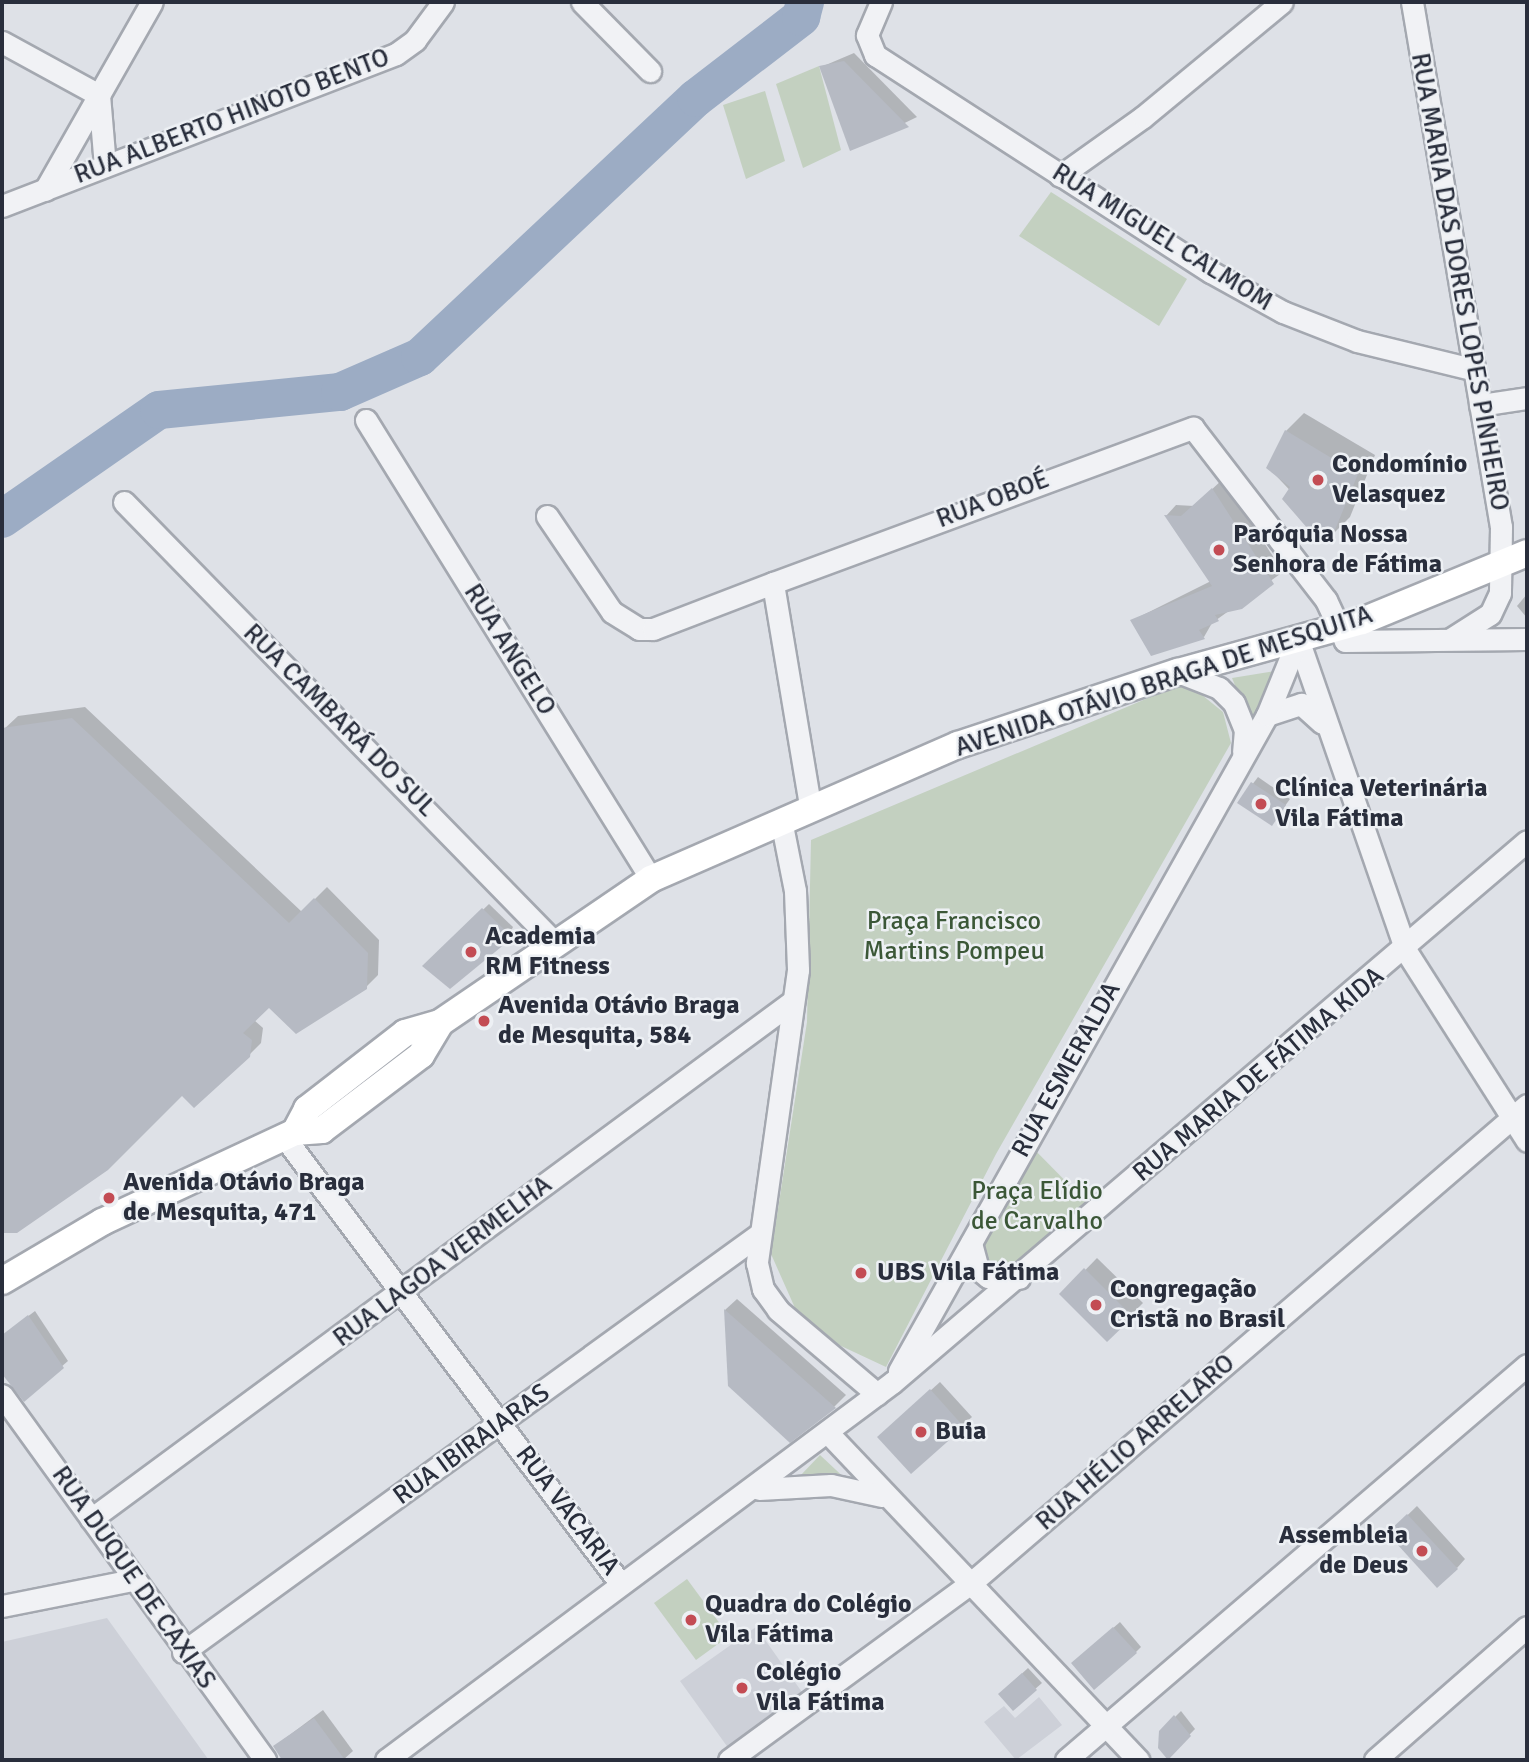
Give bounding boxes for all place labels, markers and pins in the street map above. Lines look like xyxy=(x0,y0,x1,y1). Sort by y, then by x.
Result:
place label: Condomínio Velasquez xyxy=(1332,449,1467,510)
marker: Condomínio Velasquez xyxy=(1310,472,1326,488)
place label: Paróquia Nossa Senhora de Fátima xyxy=(1233,519,1442,580)
marker: Paróquia Nossa Senhora de Fátima xyxy=(1211,542,1227,558)
place label: Clínica Veterinária Vila Fátima xyxy=(1275,773,1488,834)
marker: Clínica Veterinária Vila Fátima xyxy=(1253,796,1269,812)
place label: Academia RM Fitness xyxy=(485,921,610,982)
marker: Academia RM Fitness xyxy=(463,944,479,960)
place label: Avenida Otávio Braga de Mesquita, 584 xyxy=(498,990,740,1052)
marker: Avenida Otávio Braga de Mesquita, 584 xyxy=(476,1013,492,1029)
place label: Avenida Otávio Braga de Mesquita, 471 xyxy=(123,1167,365,1228)
marker: Avenida Otávio Braga de Mesquita, 471 xyxy=(101,1190,117,1206)
place label: UBS Vila Fátima xyxy=(877,1257,1059,1289)
marker: UBS Vila Fátima xyxy=(851,1263,871,1283)
place label: Congregação Cristã no Brasil xyxy=(1110,1274,1285,1336)
marker: Congregação Cristã no Brasil xyxy=(1088,1297,1104,1313)
place label: Buia xyxy=(935,1416,986,1448)
marker: Buia xyxy=(913,1424,929,1440)
place label: Assembleia de Deus xyxy=(1279,1520,1408,1582)
marker: Assembleia de Deus xyxy=(1414,1543,1430,1559)
place label: Quadra do Colégio Vila Fátima xyxy=(705,1589,912,1650)
marker: Quadra do Colégio Vila Fátima xyxy=(683,1612,699,1628)
place label: Colégio Vila Fátima xyxy=(756,1657,885,1718)
marker: Colégio Vila Fátima xyxy=(734,1680,750,1696)

